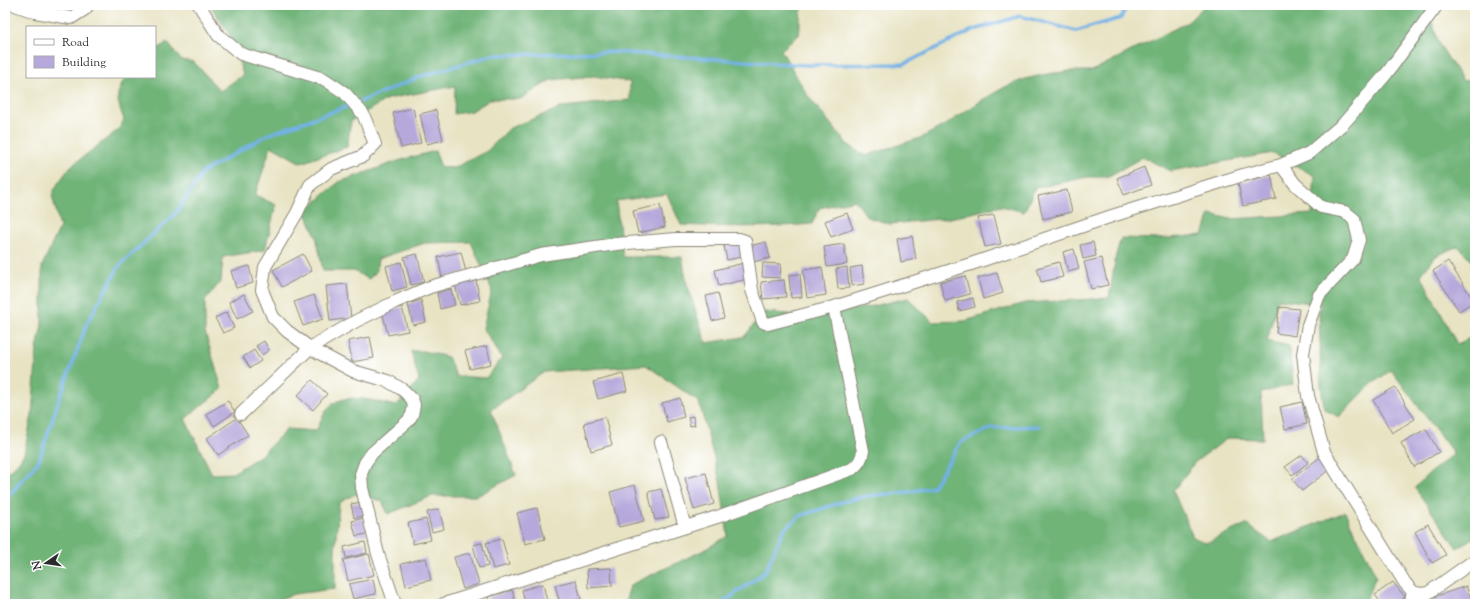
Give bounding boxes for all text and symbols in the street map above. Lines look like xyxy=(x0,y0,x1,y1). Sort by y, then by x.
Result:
legend xyxy=(26,26,156,78)
text: Road xyxy=(62,34,89,52)
text: Building xyxy=(62,54,106,72)
north arrow xyxy=(26,543,66,583)
text: N xyxy=(28,559,46,572)

